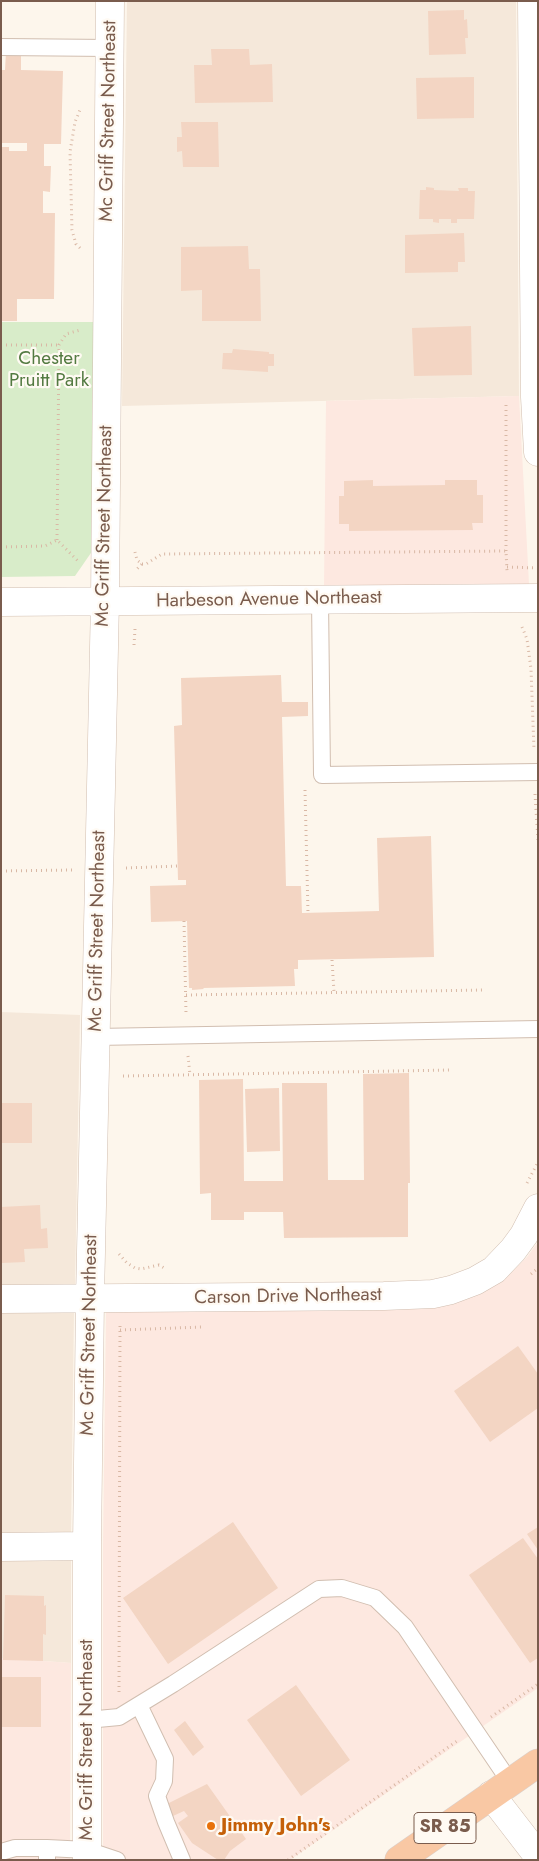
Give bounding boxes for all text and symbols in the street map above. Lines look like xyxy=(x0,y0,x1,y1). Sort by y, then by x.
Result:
street label: Mc Griff Street Northeast xyxy=(96,20,122,222)
park label: Chester Pruitt Park xyxy=(9,348,89,392)
street label: Mc Griff Street Northeast xyxy=(92,425,118,627)
street label: Harbeson Avenue Northeast xyxy=(156,587,382,613)
street label: Mc Griff Street Northeast xyxy=(85,830,111,1032)
street label: Mc Griff Street Northeast xyxy=(77,1234,103,1436)
street label: Carson Drive Northeast xyxy=(194,1284,382,1310)
street label: Mc Griff Street Northeast xyxy=(76,1639,98,1841)
road number: SR 85 xyxy=(414,1812,476,1844)
place label: Jimmy John's xyxy=(221,1815,330,1837)
marker: Jimmy John's xyxy=(205,1820,217,1832)

